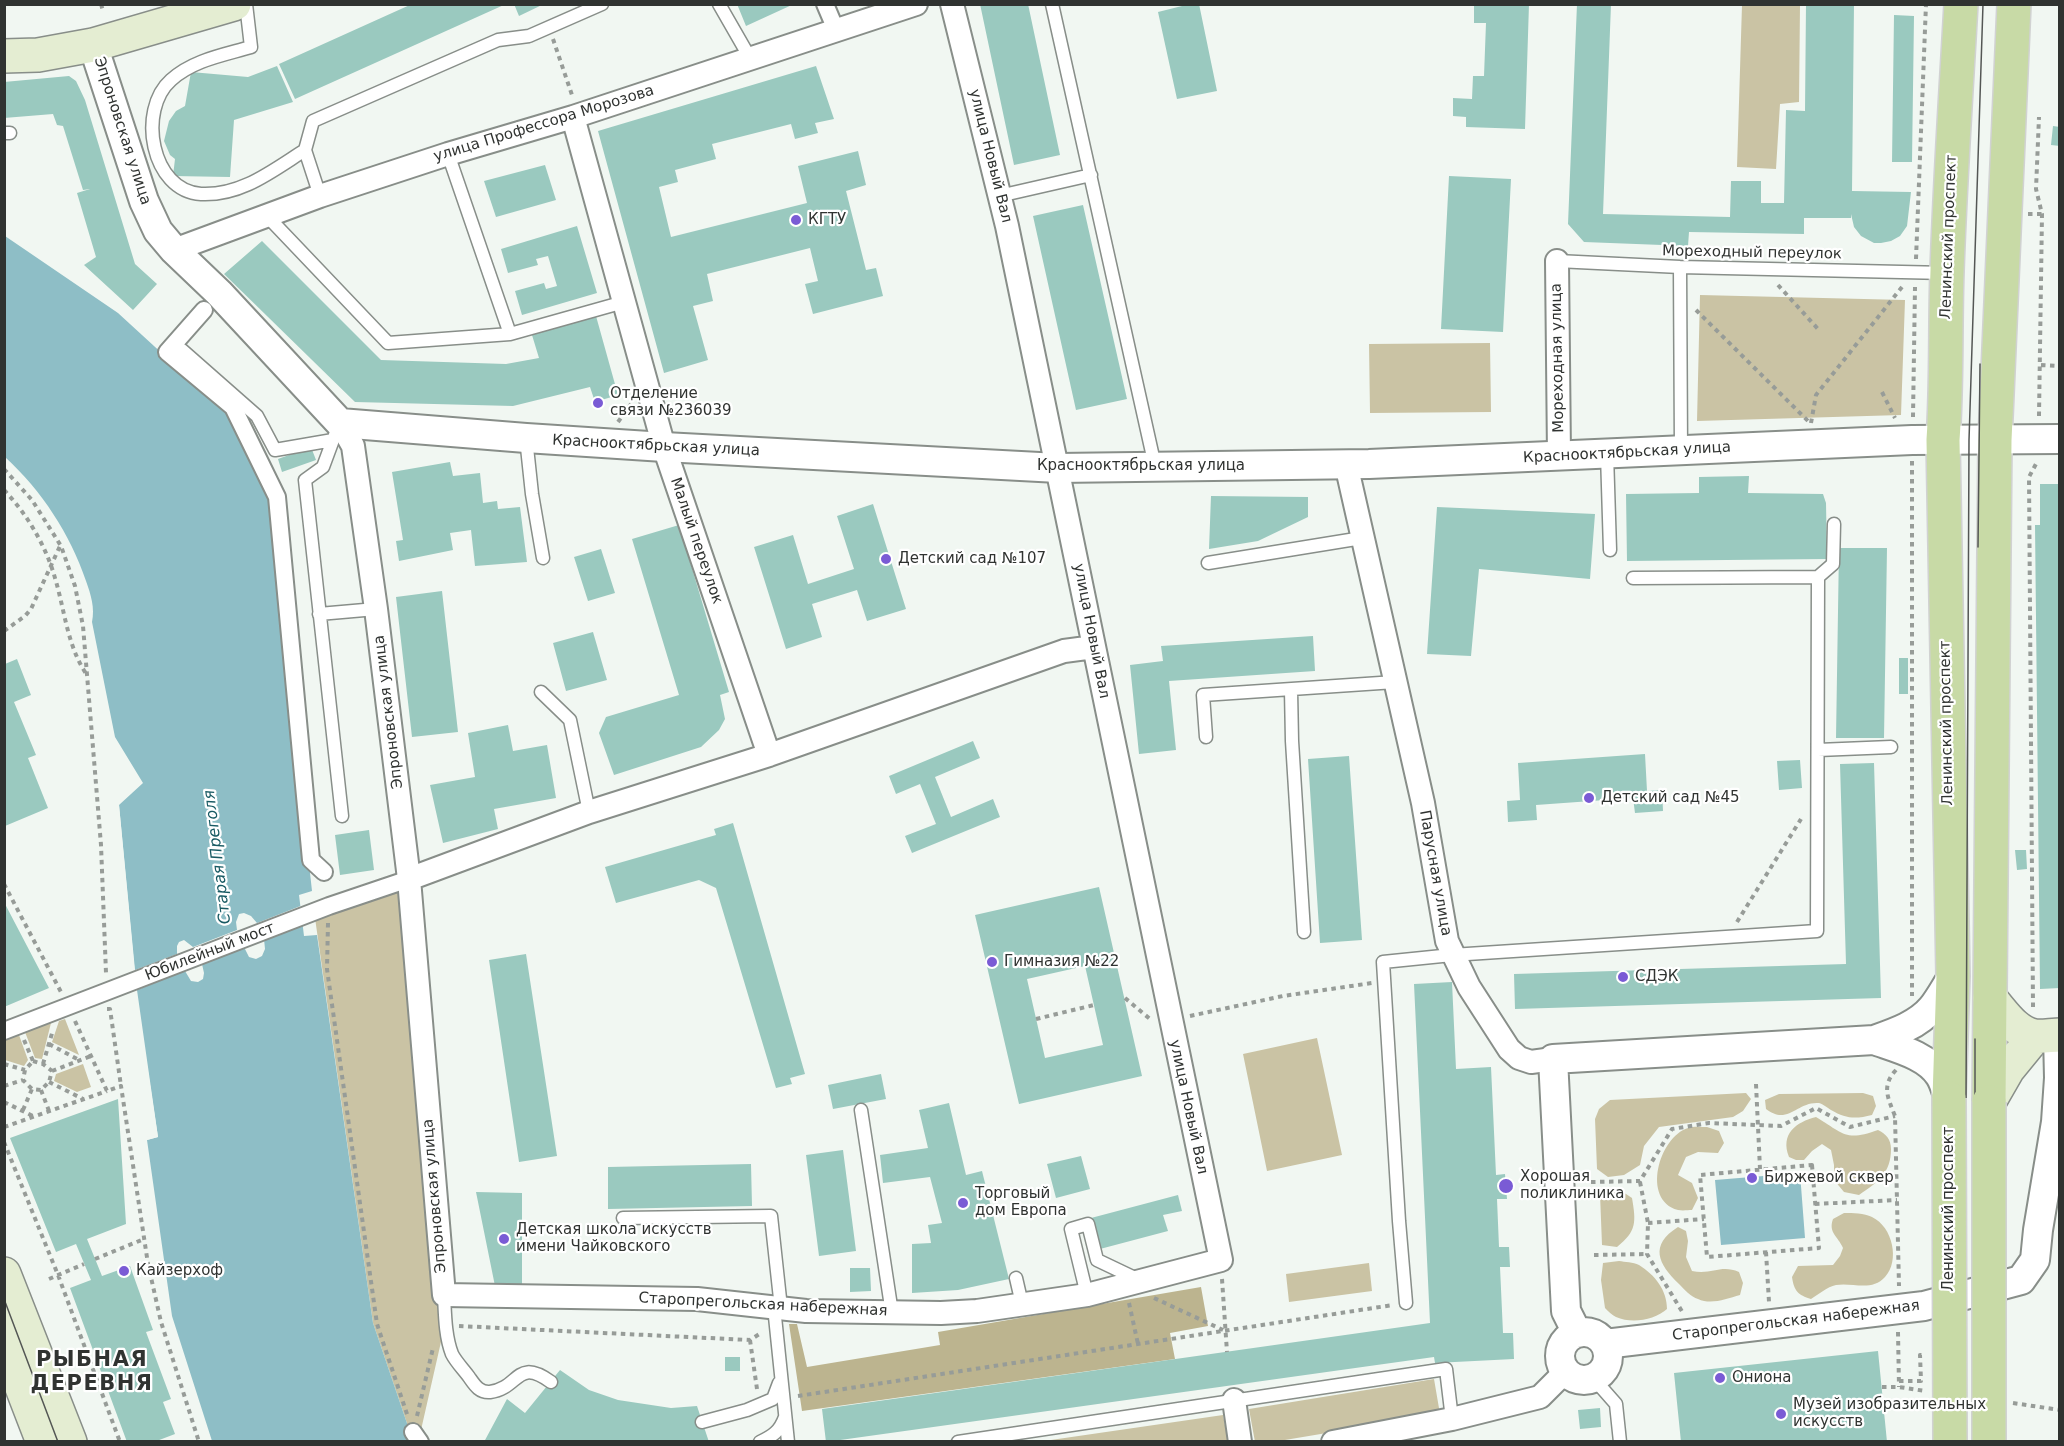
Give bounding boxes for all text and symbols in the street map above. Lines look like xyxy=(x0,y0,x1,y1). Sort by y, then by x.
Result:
street label: Эпроновская улица xyxy=(90,55,154,207)
street label: улица Профессора Морозова xyxy=(432,82,656,166)
street label: улица Новый Вал xyxy=(965,87,1015,225)
street label: Ленинский проспект xyxy=(1937,154,1961,320)
place label: КГТУ xyxy=(808,211,846,229)
marker: КГТУ xyxy=(789,213,803,227)
street label: Мореходный переулок xyxy=(1662,242,1842,264)
street label: Мореходная улица xyxy=(1548,283,1568,433)
place label: Отделение связи №236039 xyxy=(610,385,731,420)
marker: Отделение связи №236039 xyxy=(591,396,605,410)
street label: Краснооктябрьская улица xyxy=(552,432,760,460)
street label: Краснооктябрьская улица xyxy=(1523,439,1731,467)
street label: Краснооктябрьская улица xyxy=(1037,457,1245,475)
street label: Малый переулок xyxy=(666,475,726,607)
place label: Детский сад №107 xyxy=(898,550,1046,568)
marker: Детский сад №107 xyxy=(879,552,893,566)
street label: улица Новый Вал xyxy=(1069,562,1113,700)
street label: Эпроновская улица xyxy=(371,634,407,790)
street label: Ленинский проспект xyxy=(1937,640,1957,806)
water label: Старая Преголя xyxy=(200,789,236,925)
place label: Детский сад №45 xyxy=(1601,789,1740,807)
marker: Детский сад №45 xyxy=(1582,791,1596,805)
street label: Парусная улица xyxy=(1415,809,1455,937)
street label: Юбилейный мост xyxy=(143,919,277,985)
place label: Гимназия №22 xyxy=(1004,953,1119,971)
marker: Гимназия №22 xyxy=(985,955,999,969)
place label: СДЭК xyxy=(1635,968,1678,986)
marker: СДЭК xyxy=(1616,970,1630,984)
street label: улица Новый Вал xyxy=(1165,1038,1211,1176)
street label: Эпроновская улица xyxy=(419,1118,451,1274)
street label: Ленинский проспект xyxy=(1940,1126,1958,1292)
place label: Хорошая поликлиника xyxy=(1520,1168,1625,1203)
place label: Биржевой сквер xyxy=(1764,1169,1894,1187)
marker: Биржевой сквер xyxy=(1745,1171,1759,1185)
marker: Хорошая поликлиника xyxy=(1497,1177,1515,1195)
place label: Торговый дом Европа xyxy=(975,1185,1067,1220)
marker: Торговый дом Европа xyxy=(956,1196,970,1210)
place label: Детская школа искусств имени Чайковского xyxy=(516,1221,711,1256)
marker: Детская школа искусств имени Чайковского xyxy=(497,1232,511,1246)
place label: Кайзерхоф xyxy=(136,1262,223,1280)
marker: Кайзерхоф xyxy=(117,1264,131,1278)
street label: Старопрегольская набережная xyxy=(638,1289,888,1321)
street label: Старопрегольская набережная xyxy=(1671,1297,1921,1345)
district label: РЫБНАЯ ДЕРЕВНЯ xyxy=(30,1348,154,1398)
place label: Ониона xyxy=(1732,1369,1792,1387)
marker: Ониона xyxy=(1713,1371,1727,1385)
place label: Музей изобразительных искусств xyxy=(1793,1396,1986,1431)
marker: Музей изобразительных искусств xyxy=(1774,1407,1788,1421)

